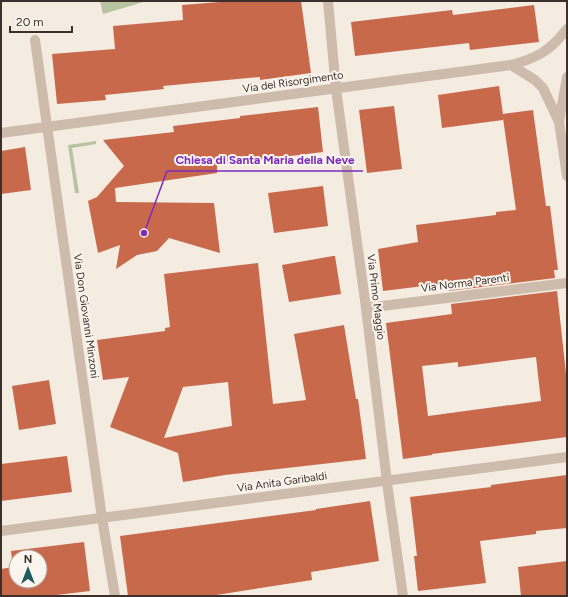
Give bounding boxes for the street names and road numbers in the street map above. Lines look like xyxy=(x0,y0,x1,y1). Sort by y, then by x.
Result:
street label: Via del Risorgimento xyxy=(242,68,344,96)
street label: Via Don Giovanni Minzoni xyxy=(71,253,101,379)
street label: Via Primo Maggio xyxy=(364,253,388,341)
street label: Via Norma Parenti xyxy=(420,271,510,295)
street label: Via Anita Garibaldi xyxy=(236,469,328,495)

